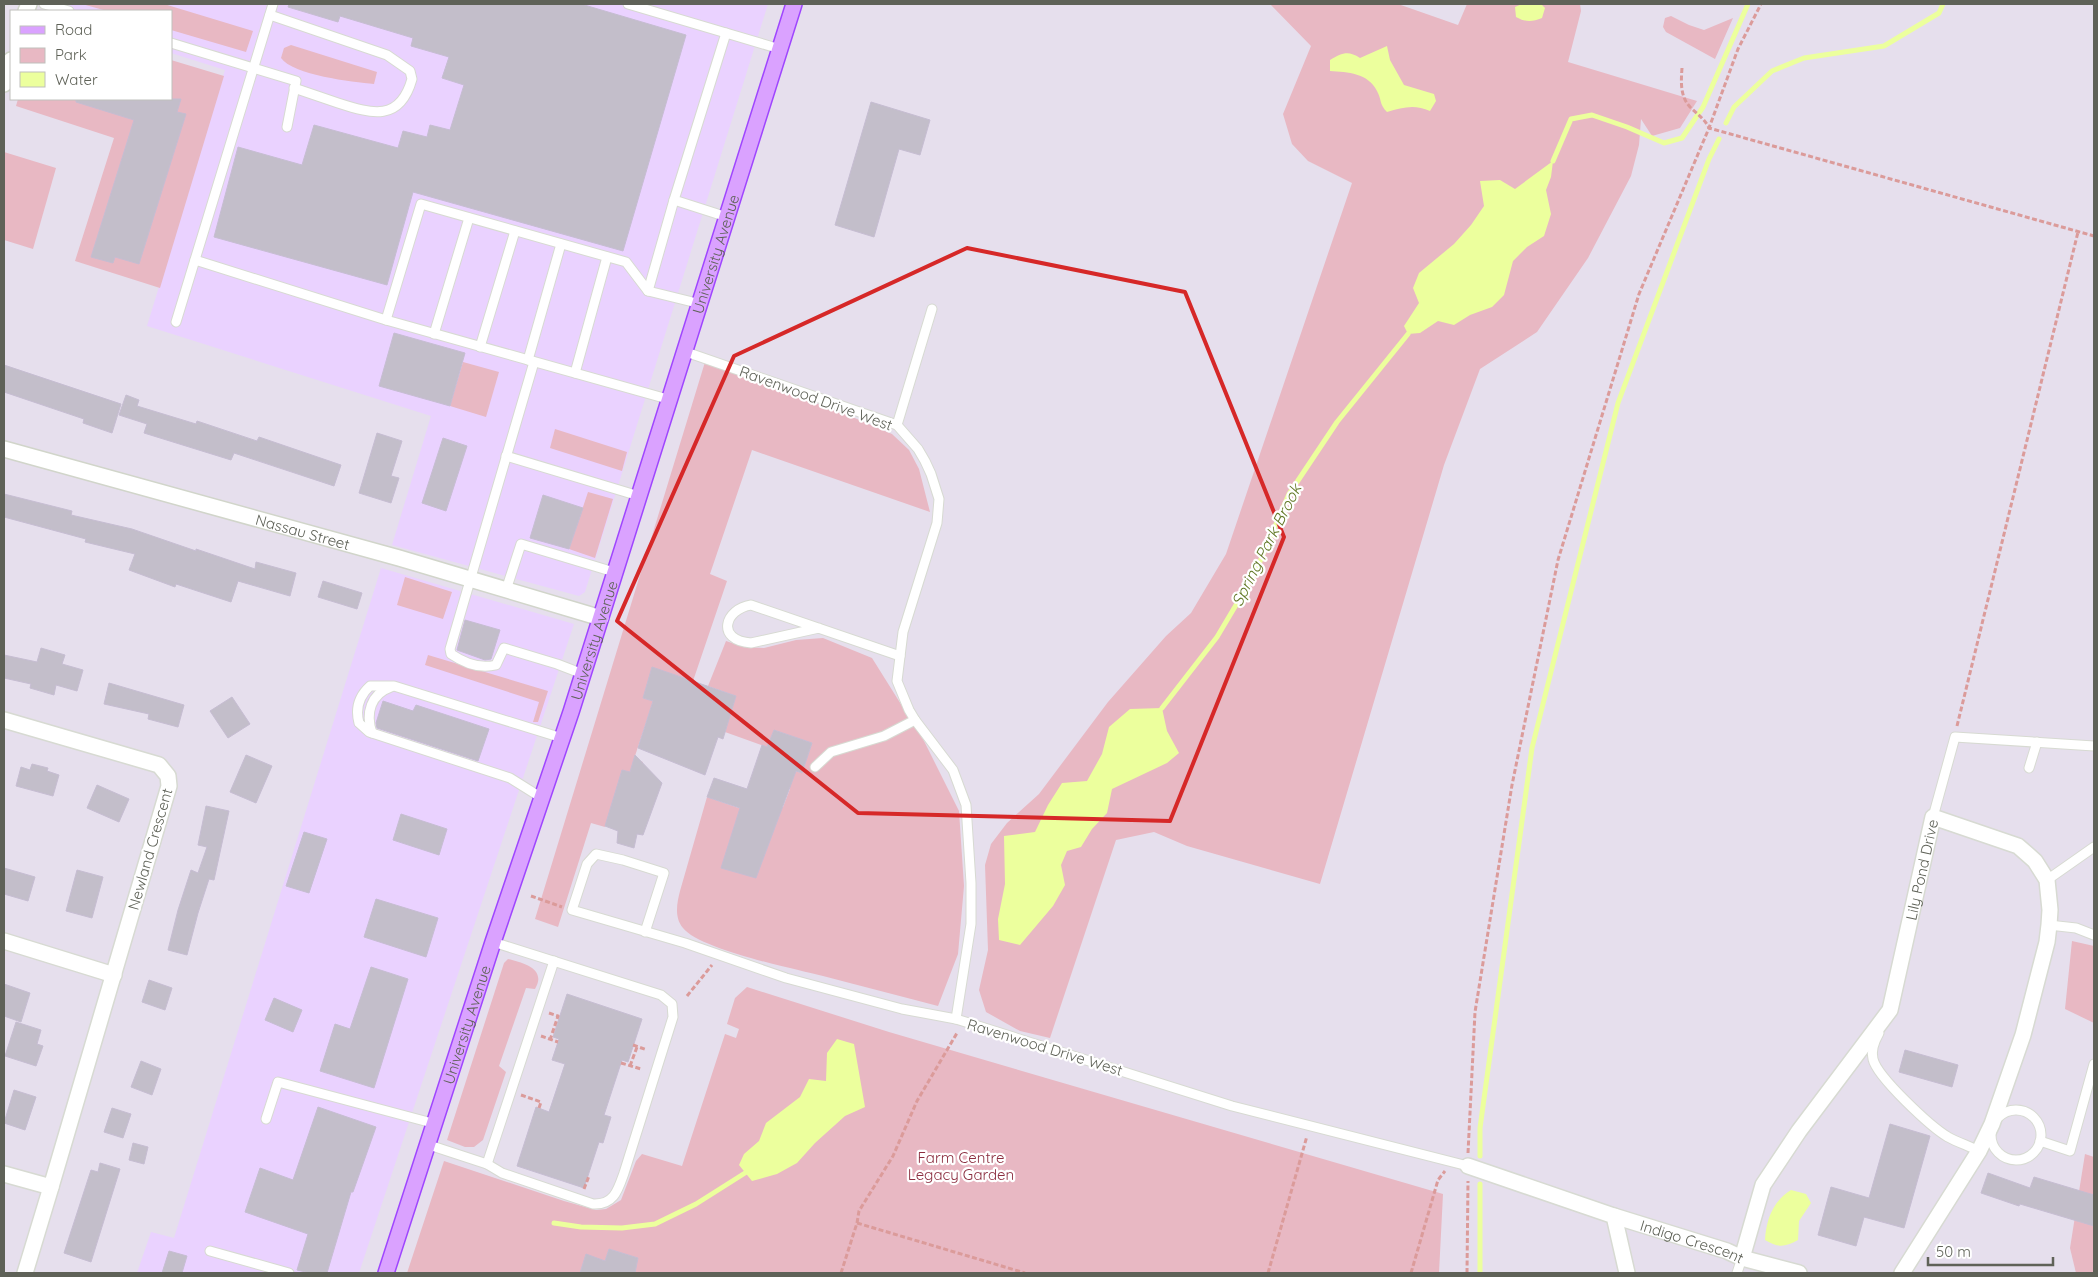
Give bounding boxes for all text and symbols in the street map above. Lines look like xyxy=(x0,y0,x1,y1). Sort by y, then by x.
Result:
legend xyxy=(10,10,172,100)
text: Road xyxy=(55,20,92,39)
text: Park xyxy=(55,45,87,64)
text: Water xyxy=(55,70,98,89)
street label: University Avenue xyxy=(688,192,743,316)
street label: Ravenwood Drive West xyxy=(737,361,895,435)
water label: Spring Park Brook xyxy=(1227,479,1306,609)
street label: Nassau Street xyxy=(254,509,352,554)
street label: University Avenue xyxy=(566,578,621,702)
street label: Newland Crescent xyxy=(124,786,176,912)
street label: Lily Pond Drive xyxy=(1901,817,1942,922)
street label: University Avenue xyxy=(438,963,494,1087)
street label: Ravenwood Drive West xyxy=(965,1014,1125,1080)
park label: Farm Centre Legacy Garden xyxy=(908,1148,1014,1184)
street label: Indigo Crescent xyxy=(1638,1215,1747,1267)
scale bar xyxy=(1928,1234,2053,1266)
text: 50 m xyxy=(1936,1242,1971,1261)

